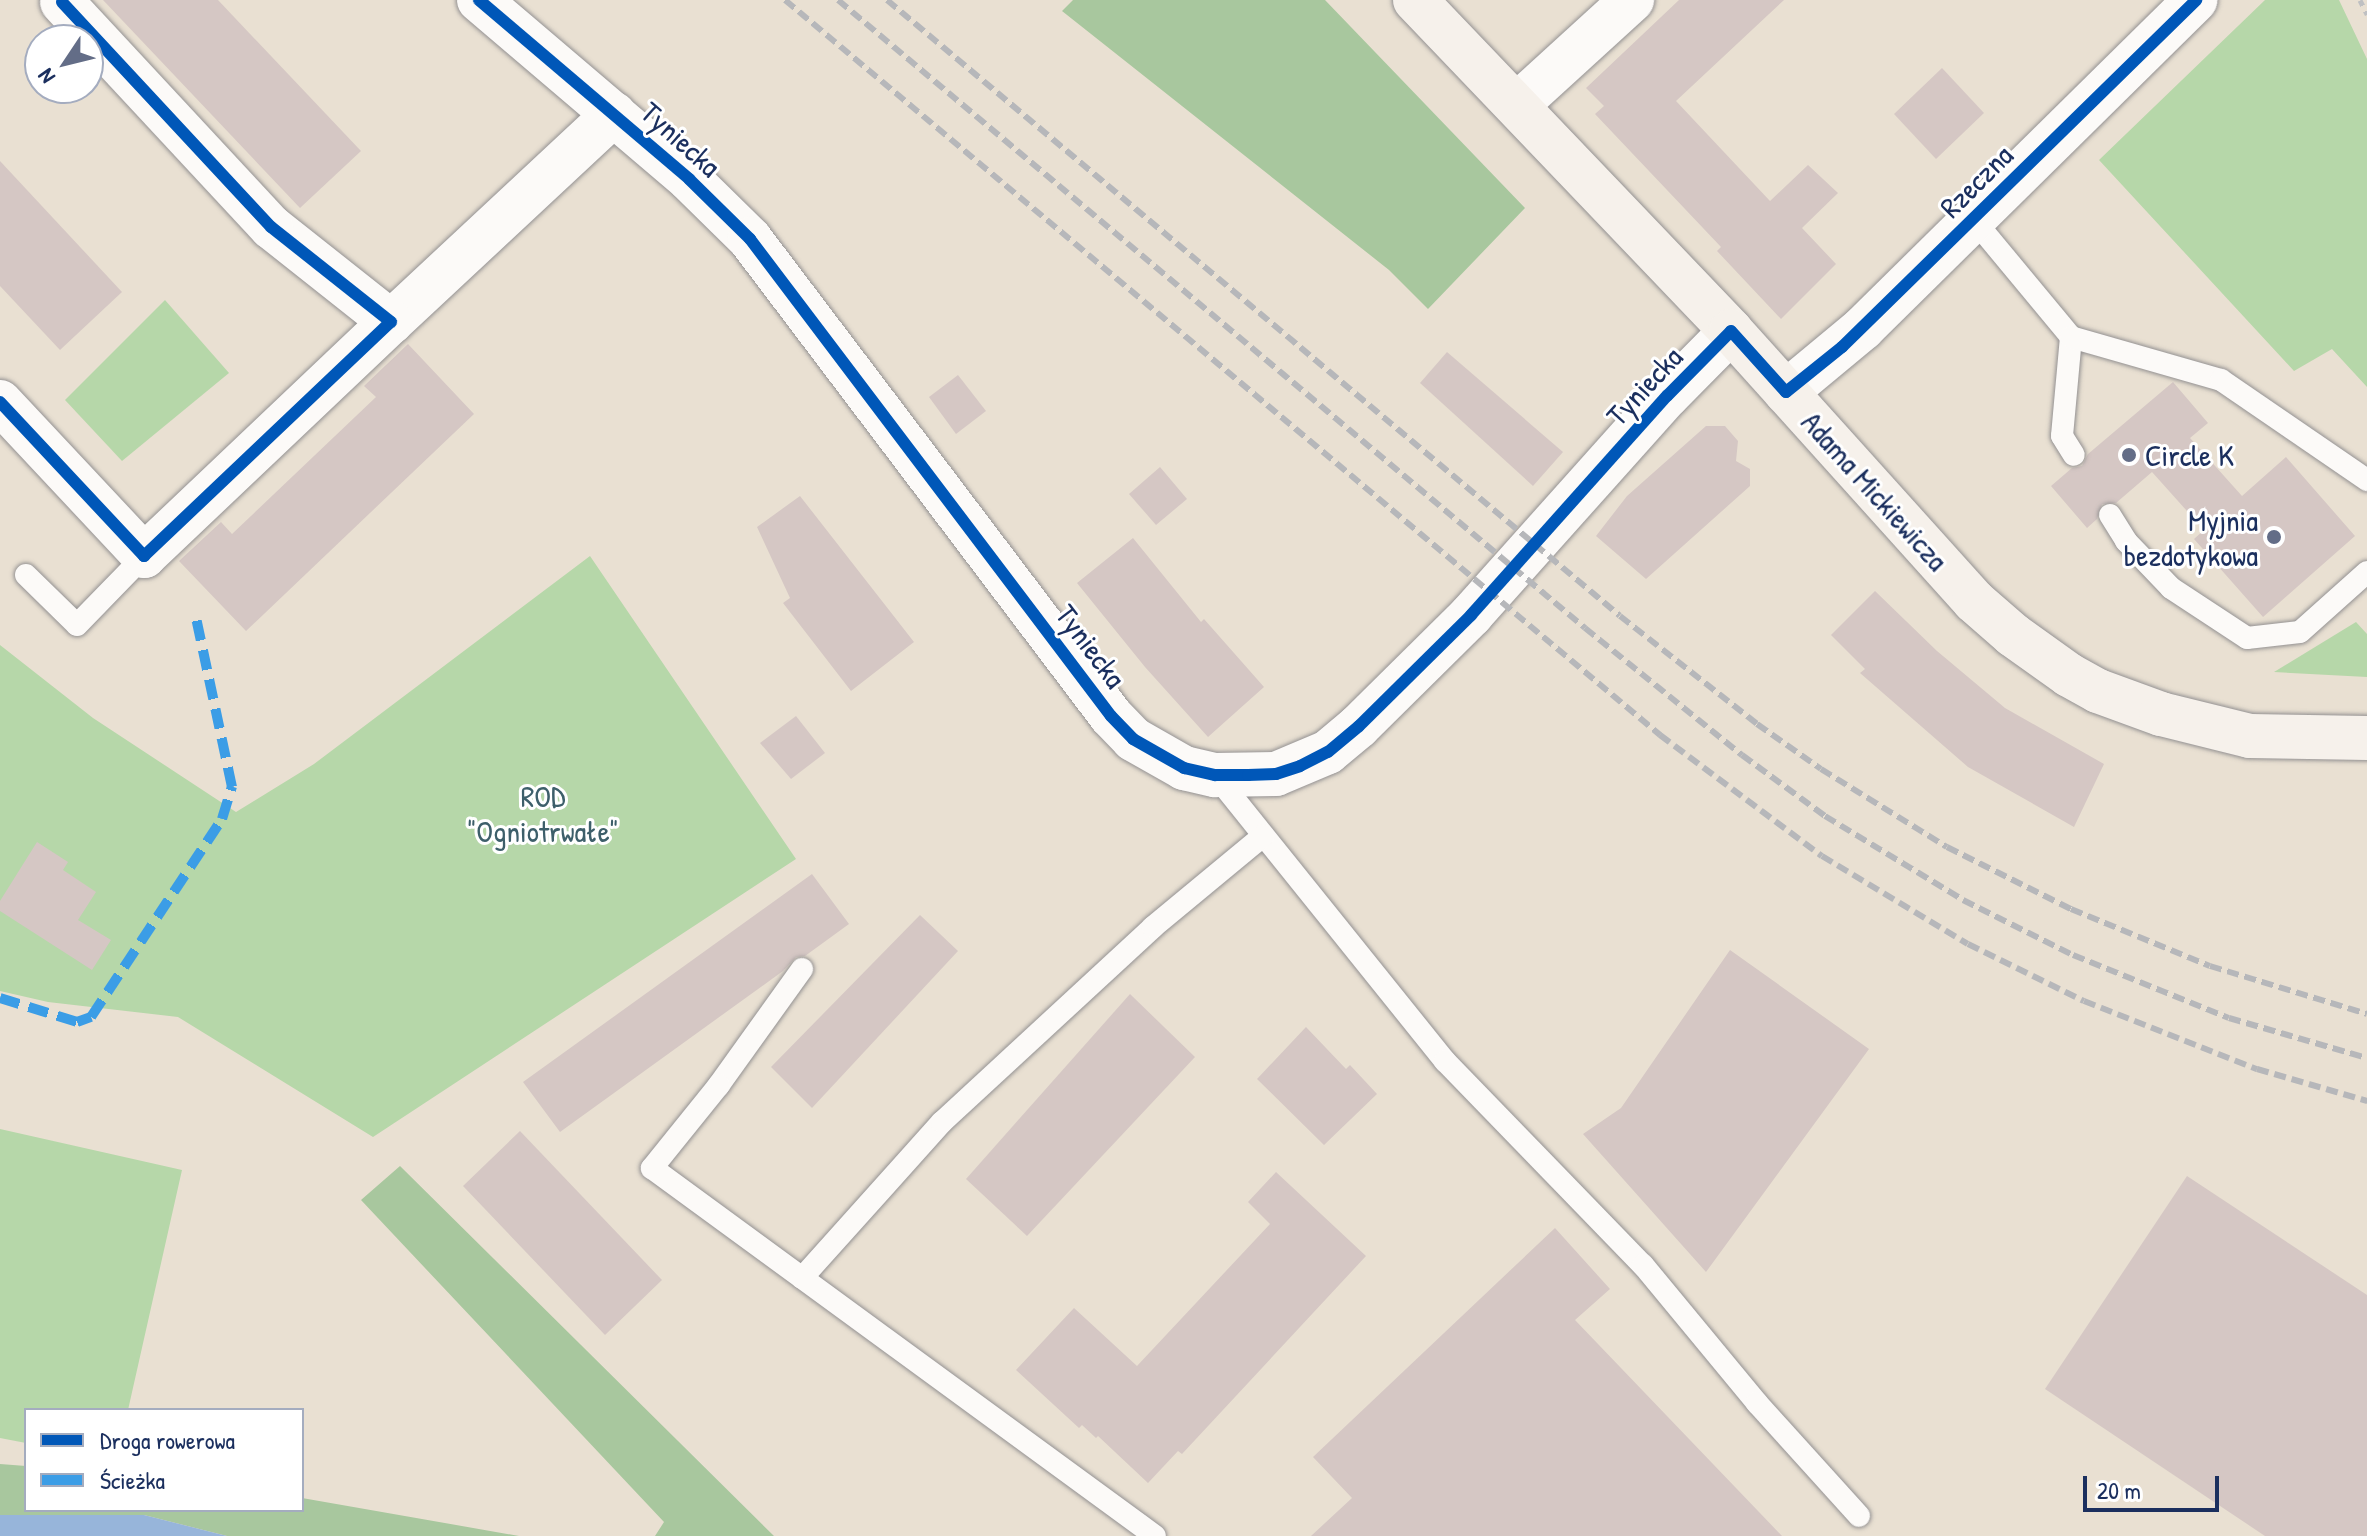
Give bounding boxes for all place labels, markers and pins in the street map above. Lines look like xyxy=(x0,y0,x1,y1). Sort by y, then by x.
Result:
place label: Circle K xyxy=(2145,437,2234,473)
marker: Circle K xyxy=(2120,446,2138,464)
place label: Myjnia bezdotykowa xyxy=(2124,502,2258,572)
marker: Myjnia bezdotykowa xyxy=(2265,528,2283,546)

